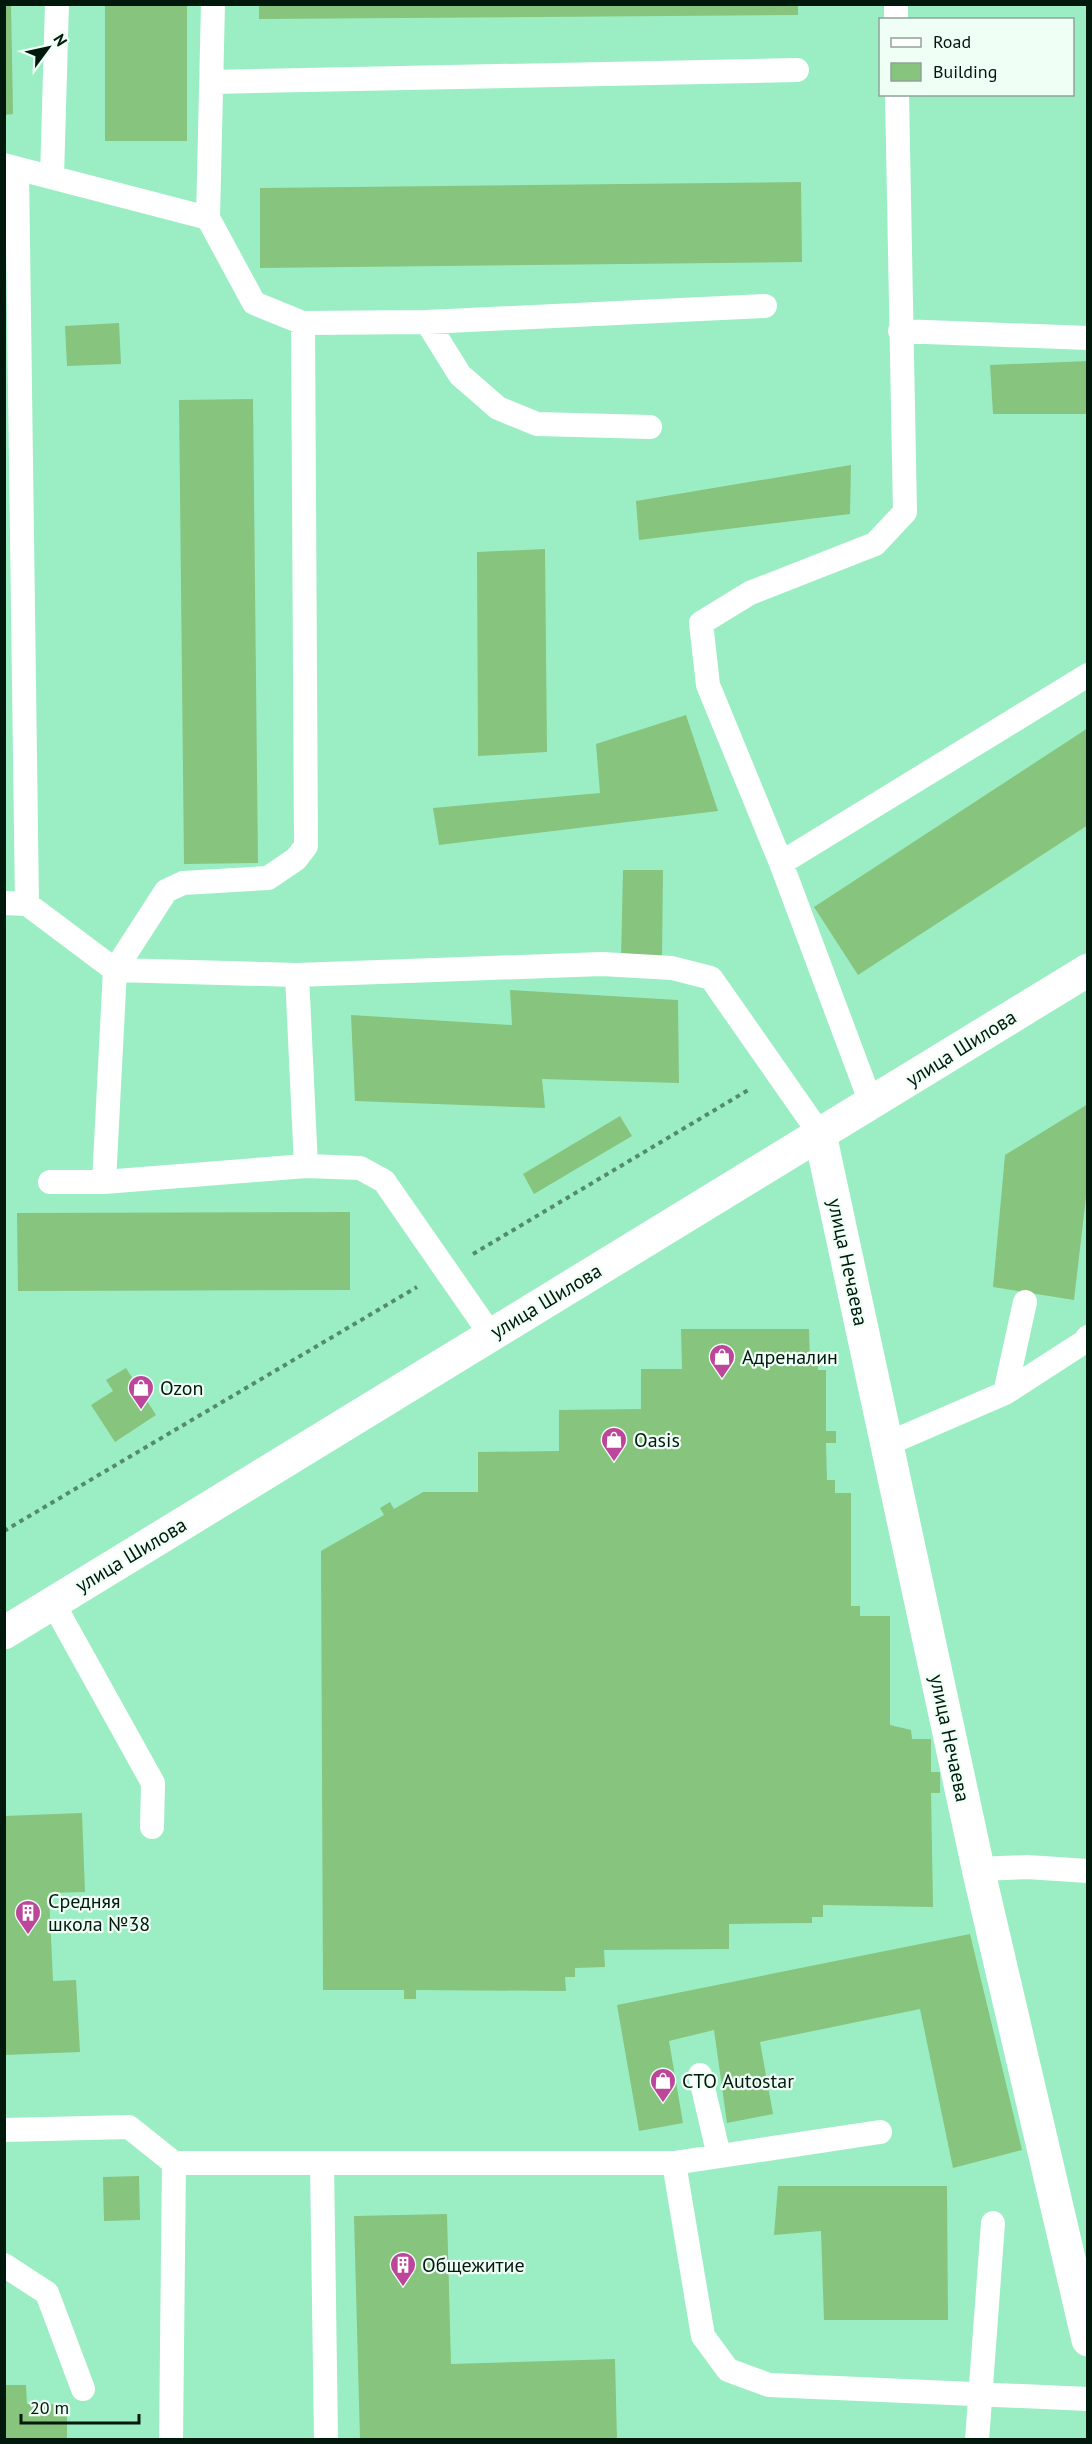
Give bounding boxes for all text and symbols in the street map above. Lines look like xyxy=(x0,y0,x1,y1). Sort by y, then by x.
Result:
north arrow xyxy=(18,18,78,78)
legend xyxy=(879,18,1074,96)
text: N xyxy=(49,30,72,50)
text: Road xyxy=(933,30,971,53)
text: Building xyxy=(933,60,997,83)
street label: улица Шилова xyxy=(901,1004,1021,1092)
street label: улица Нечаева xyxy=(822,1196,874,1328)
street label: улица Шилова xyxy=(486,1258,606,1344)
shop icon: Адреналин xyxy=(707,1342,737,1380)
place label: Адреналин xyxy=(742,1344,838,1370)
shop icon: Ozon xyxy=(126,1373,156,1411)
place label: Ozon xyxy=(160,1375,204,1401)
shop icon: Oasis xyxy=(599,1425,629,1463)
place label: Oasis xyxy=(634,1427,680,1453)
street label: улица Шилова xyxy=(71,1512,191,1598)
street label: улица Нечаева xyxy=(924,1672,976,1804)
place label: Средняя школа №38 xyxy=(48,1888,150,1937)
building icon: Средняя школа №38 xyxy=(13,1898,43,1936)
shop icon: СТО Autostar xyxy=(648,2066,678,2104)
place label: СТО Autostar xyxy=(682,2068,794,2094)
building icon: Общежитие xyxy=(388,2250,418,2288)
place label: Общежитие xyxy=(422,2252,525,2278)
scale bar xyxy=(21,2387,140,2425)
text: 20 m xyxy=(30,2396,69,2419)

